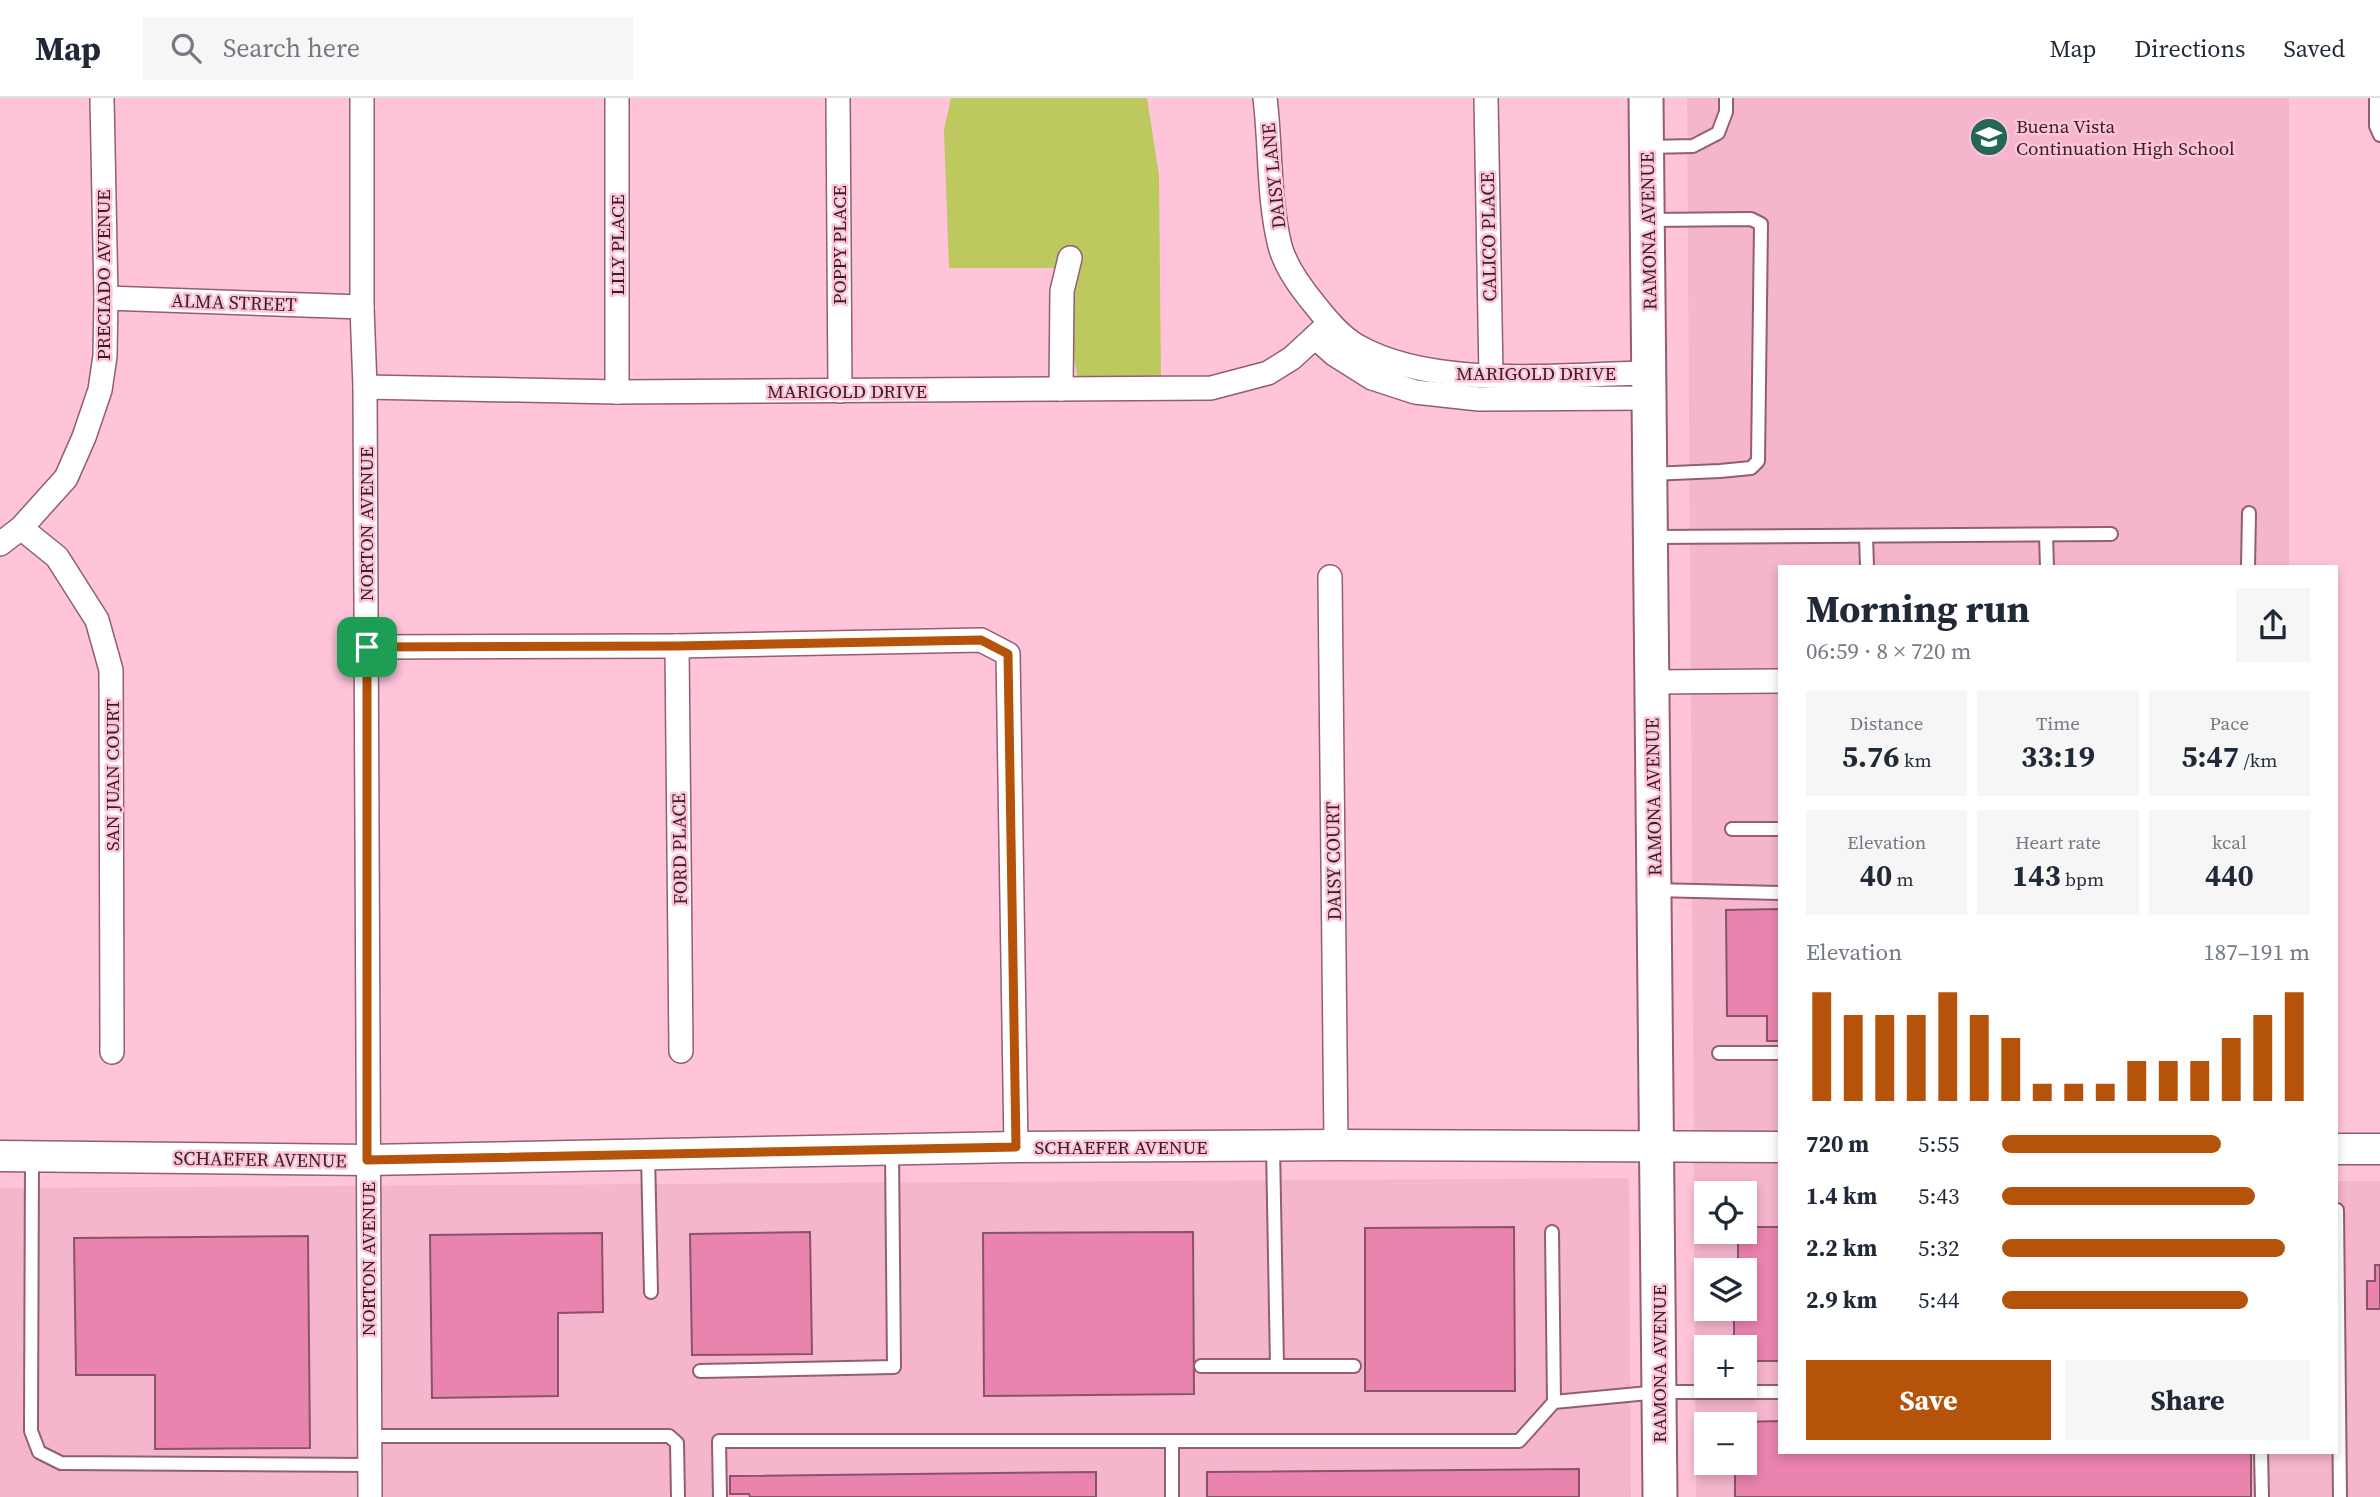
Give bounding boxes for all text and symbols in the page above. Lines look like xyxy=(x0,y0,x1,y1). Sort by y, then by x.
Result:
search box xyxy=(143,17,633,80)
text: Map xyxy=(35,26,101,71)
icon: search xyxy=(167,29,205,67)
text: Search here xyxy=(223,30,360,66)
text: Map xyxy=(2049,32,2096,65)
text: Directions xyxy=(2134,32,2245,65)
text: Saved xyxy=(2283,32,2345,65)
place label: Buena Vista Continuation High School xyxy=(2016,113,2235,161)
school or university icon: Buena Vista Continuation High School xyxy=(1968,116,2010,158)
street label: DAISY LANE xyxy=(1255,122,1291,230)
street label: RAMONA AVENUE xyxy=(1634,152,1662,310)
street label: CALICO PLACE xyxy=(1474,172,1502,302)
street label: POPPY PLACE xyxy=(826,185,852,305)
street label: PRECIADO AVENUE xyxy=(90,189,116,361)
street label: LILY PLACE xyxy=(604,195,630,295)
street label: ALMA STREET xyxy=(171,287,298,317)
street label: MARIGOLD DRIVE xyxy=(1456,360,1616,386)
street label: MARIGOLD DRIVE xyxy=(767,378,927,404)
street label: NORTON AVENUE xyxy=(353,447,379,601)
text: Morning run xyxy=(1806,583,2030,635)
button: share xyxy=(2236,588,2310,662)
pin xyxy=(337,617,397,677)
icon: arrive xyxy=(348,628,386,666)
text: 06:59 · 8 × 720 m xyxy=(1806,635,1972,667)
street label: SAN JUAN COURT xyxy=(99,698,125,851)
text: Distance xyxy=(1850,710,1923,736)
text: Time xyxy=(2036,710,2080,736)
text: Pace xyxy=(2209,710,2249,736)
street label: RAMONA AVENUE xyxy=(1639,718,1667,876)
text: 5.76 xyxy=(1842,736,1900,777)
text: 33:19 xyxy=(2021,736,2095,777)
text: 5:47 xyxy=(2181,736,2239,777)
text: km xyxy=(1900,747,1932,773)
text: /km xyxy=(2239,747,2277,773)
street label: FORD PLACE xyxy=(665,793,693,905)
street label: DAISY COURT xyxy=(1319,801,1347,921)
text: Elevation xyxy=(1847,829,1926,855)
text: Heart rate xyxy=(2015,829,2101,855)
text: kcal xyxy=(2212,829,2247,855)
text: 40 xyxy=(1860,855,1892,896)
text: 143 xyxy=(2012,855,2061,896)
text: 440 xyxy=(2205,855,2254,896)
text: m xyxy=(1892,866,1914,892)
text: bpm xyxy=(2061,866,2104,892)
text: Elevation xyxy=(1806,936,1902,968)
text: 187–191 m xyxy=(2203,936,2310,968)
text: 720 m xyxy=(1806,1128,1869,1160)
text: 5:55 xyxy=(1918,1128,1959,1160)
street label: SCHAEFER AVENUE xyxy=(1035,1134,1207,1160)
street label: SCHAEFER AVENUE xyxy=(173,1144,347,1174)
text: 1.4 km xyxy=(1806,1180,1877,1212)
text: 5:43 xyxy=(1918,1180,1959,1212)
map controls xyxy=(1694,1181,1757,1475)
button: locate xyxy=(1694,1181,1757,1244)
street label: NORTON AVENUE xyxy=(355,1182,381,1336)
text: 2.2 km xyxy=(1806,1232,1877,1264)
text: 5:32 xyxy=(1918,1232,1959,1264)
button: layers xyxy=(1694,1258,1757,1321)
text: 2.9 km xyxy=(1806,1284,1877,1316)
text: 5:44 xyxy=(1918,1284,1959,1316)
street label: RAMONA AVENUE xyxy=(1646,1285,1672,1443)
button: + xyxy=(1694,1335,1757,1398)
button: Save xyxy=(1806,1360,2051,1440)
button: Share xyxy=(2065,1360,2310,1440)
button: − xyxy=(1694,1412,1757,1475)

